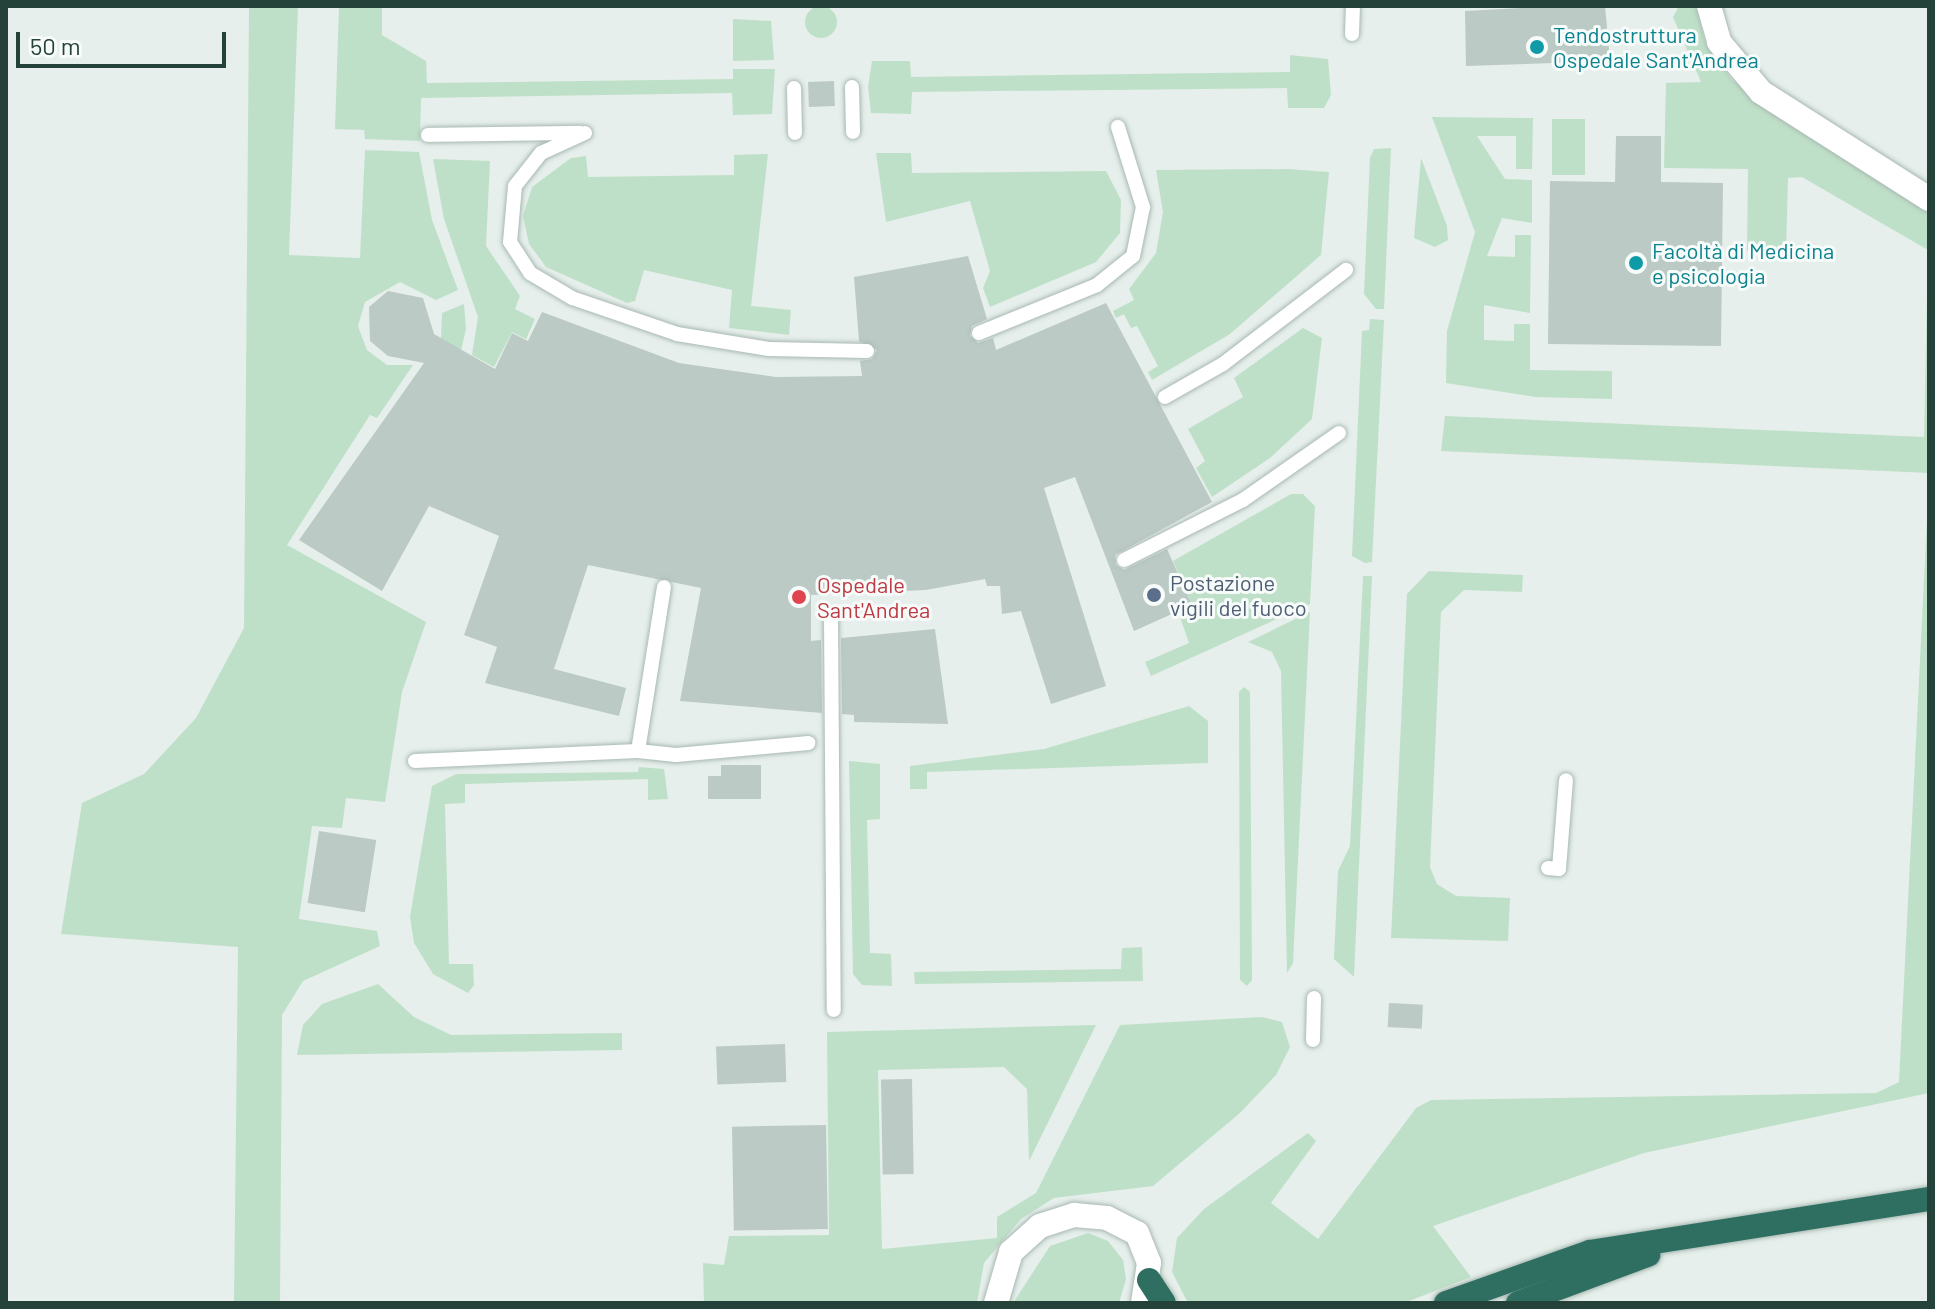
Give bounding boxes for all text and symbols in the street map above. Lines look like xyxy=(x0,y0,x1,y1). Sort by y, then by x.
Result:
scale bar xyxy=(20,16,230,66)
place label: Tendostruttura Ospedale Sant'Andrea xyxy=(1553,21,1759,72)
text: 50 m xyxy=(30,31,81,60)
marker: Tendostruttura Ospedale Sant'Andrea xyxy=(1528,38,1546,56)
place label: Facoltà di Medicina e psicologia xyxy=(1652,237,1834,288)
marker: Facoltà di Medicina e psicologia xyxy=(1627,254,1645,272)
place label: Postazione vigili del fuoco xyxy=(1170,569,1307,620)
place label: Ospedale Sant'Andrea xyxy=(817,571,930,622)
marker: Ospedale Sant'Andrea xyxy=(788,586,810,608)
marker: Postazione vigili del fuoco xyxy=(1145,586,1163,604)

